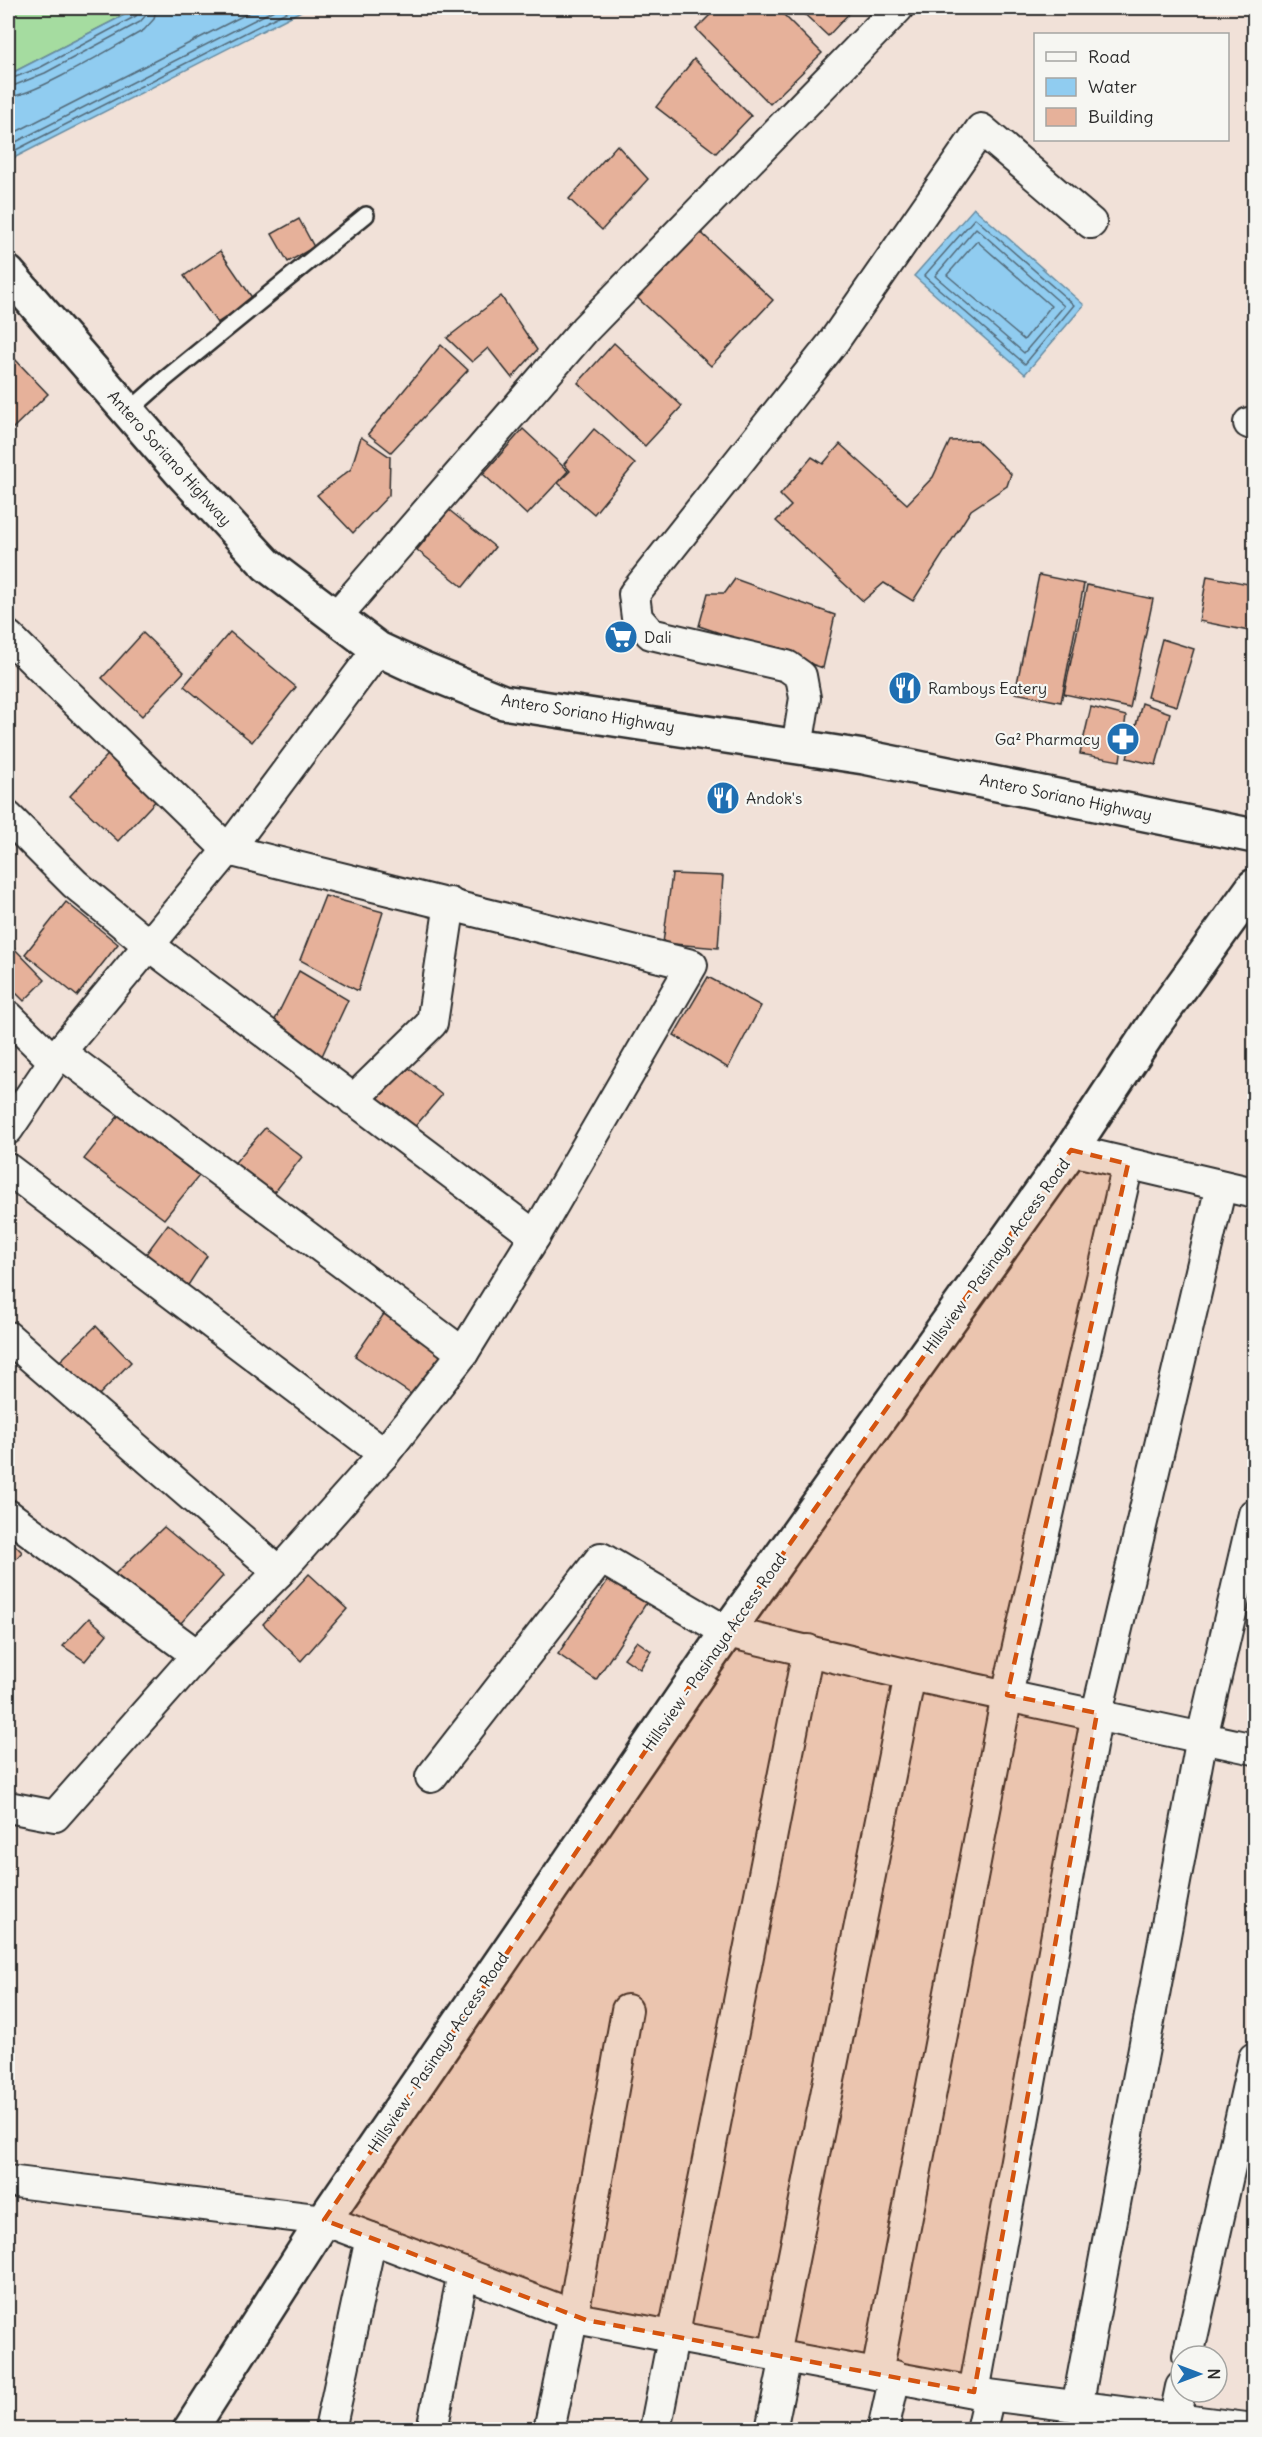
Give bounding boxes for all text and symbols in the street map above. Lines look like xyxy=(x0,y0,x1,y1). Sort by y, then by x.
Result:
legend xyxy=(1034,33,1229,141)
text: Road xyxy=(1088,45,1131,68)
text: Water xyxy=(1088,75,1138,98)
text: Building xyxy=(1088,105,1153,128)
street label: Antero Soriano Highway xyxy=(104,386,236,530)
supermarket icon: Dali xyxy=(603,619,639,655)
place label: Dali xyxy=(644,627,672,647)
restaurant icon: Ramboys Eatery xyxy=(887,670,923,706)
place label: Ramboys Eatery xyxy=(928,678,1047,698)
street label: Antero Soriano Highway xyxy=(500,689,676,737)
pharmacy icon: Ga² Pharmacy xyxy=(1105,721,1141,757)
place label: Ga² Pharmacy xyxy=(995,729,1100,749)
street label: Antero Soriano Highway xyxy=(978,769,1154,825)
restaurant icon: Andok's xyxy=(705,780,741,816)
place label: Andok's xyxy=(746,788,802,808)
street label: Hillsview - Pasinaya Access Road xyxy=(918,1154,1074,1358)
street label: Hillsview - Pasinaya Access Road xyxy=(638,1549,790,1755)
street label: Hillsview - Pasinaya Access Road xyxy=(364,1948,512,2156)
north arrow xyxy=(1169,2344,1229,2404)
text: N xyxy=(1204,2368,1224,2380)

